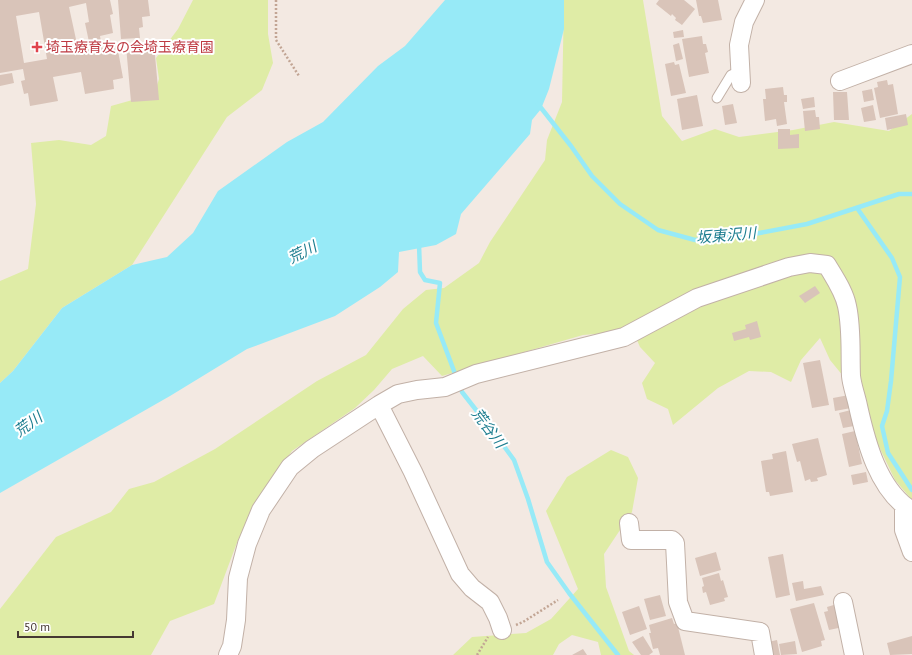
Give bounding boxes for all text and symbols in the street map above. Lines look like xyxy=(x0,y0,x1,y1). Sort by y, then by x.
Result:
place label: 埼玉療育友の会埼玉療育園 xyxy=(46,38,214,56)
marker: 埼玉療育友の会埼玉療育園 xyxy=(31,41,43,53)
water label: 坂東沢川 xyxy=(695,223,759,247)
water label: 荒川 xyxy=(284,236,321,267)
water label: 荒谷川 xyxy=(468,404,511,453)
water label: 荒川 xyxy=(10,406,47,441)
scale bar xyxy=(18,613,133,639)
text: 50 m xyxy=(24,619,50,634)

